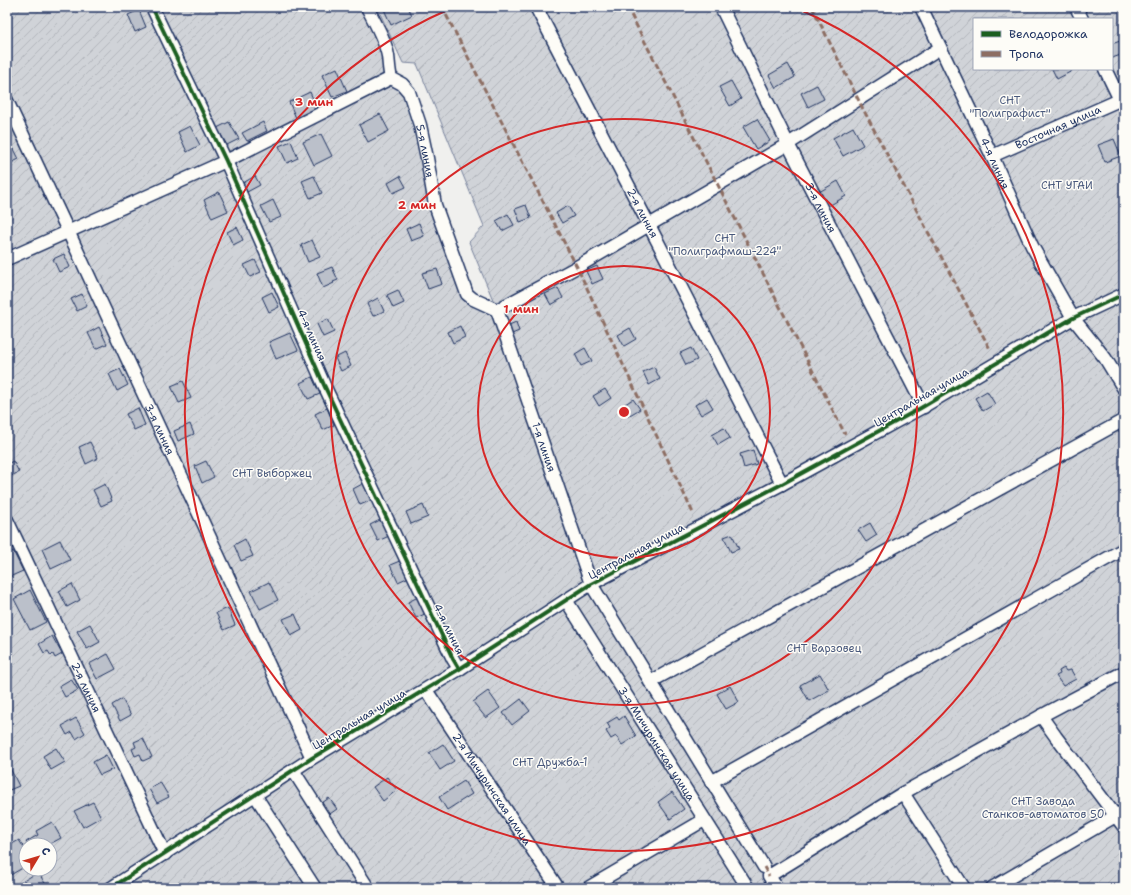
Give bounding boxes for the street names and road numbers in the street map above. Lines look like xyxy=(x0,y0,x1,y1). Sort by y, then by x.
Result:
street label: Восточная улица xyxy=(1013,102,1104,153)
street label: 5-я линия xyxy=(412,123,437,179)
street label: 4-я линия xyxy=(976,135,1013,192)
street label: 3-я линия xyxy=(801,180,840,236)
street label: 2-я линия xyxy=(623,186,661,241)
street label: 4-я линия xyxy=(294,307,330,363)
street label: Центральная улица xyxy=(871,364,971,431)
street label: 3-я линия xyxy=(141,401,178,457)
street label: 1-я линия xyxy=(528,421,559,474)
street label: Центральная улица xyxy=(585,520,687,583)
street label: 4-я линия xyxy=(430,601,467,657)
street label: 2-я линия xyxy=(67,660,104,715)
street label: 3-я Мичуринская улица xyxy=(615,684,698,804)
street label: Центральная улица xyxy=(310,685,409,753)
street label: 2-я Мичуринская улица xyxy=(449,730,535,848)

